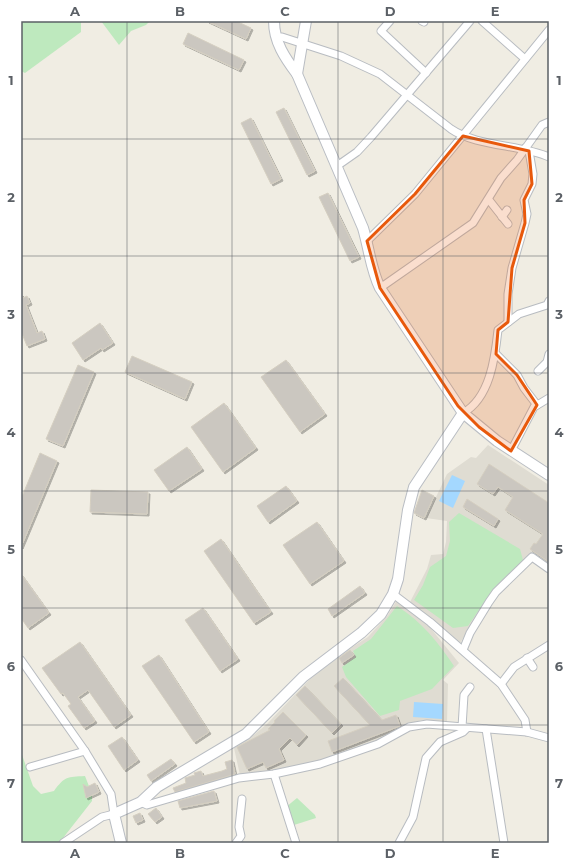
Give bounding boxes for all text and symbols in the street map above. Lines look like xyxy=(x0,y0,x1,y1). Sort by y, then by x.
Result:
text: A xyxy=(69,3,81,19)
text: B xyxy=(175,3,185,19)
text: C xyxy=(280,3,290,19)
text: D xyxy=(385,3,396,19)
text: E xyxy=(491,3,500,19)
text: 1 xyxy=(8,72,14,88)
text: 1 xyxy=(556,72,562,88)
text: 2 xyxy=(7,189,15,205)
text: 2 xyxy=(555,189,563,205)
text: 3 xyxy=(6,306,15,322)
text: 3 xyxy=(554,306,563,322)
text: 4 xyxy=(7,424,16,440)
text: 4 xyxy=(555,424,564,440)
text: 5 xyxy=(7,541,15,557)
text: 5 xyxy=(555,541,563,557)
text: 6 xyxy=(7,658,16,674)
text: 6 xyxy=(555,658,564,674)
text: 7 xyxy=(7,775,15,791)
text: 7 xyxy=(555,775,563,791)
text: A xyxy=(69,845,81,861)
text: B xyxy=(175,845,185,861)
text: C xyxy=(280,845,290,861)
text: D xyxy=(385,845,396,861)
text: E xyxy=(491,845,500,861)

